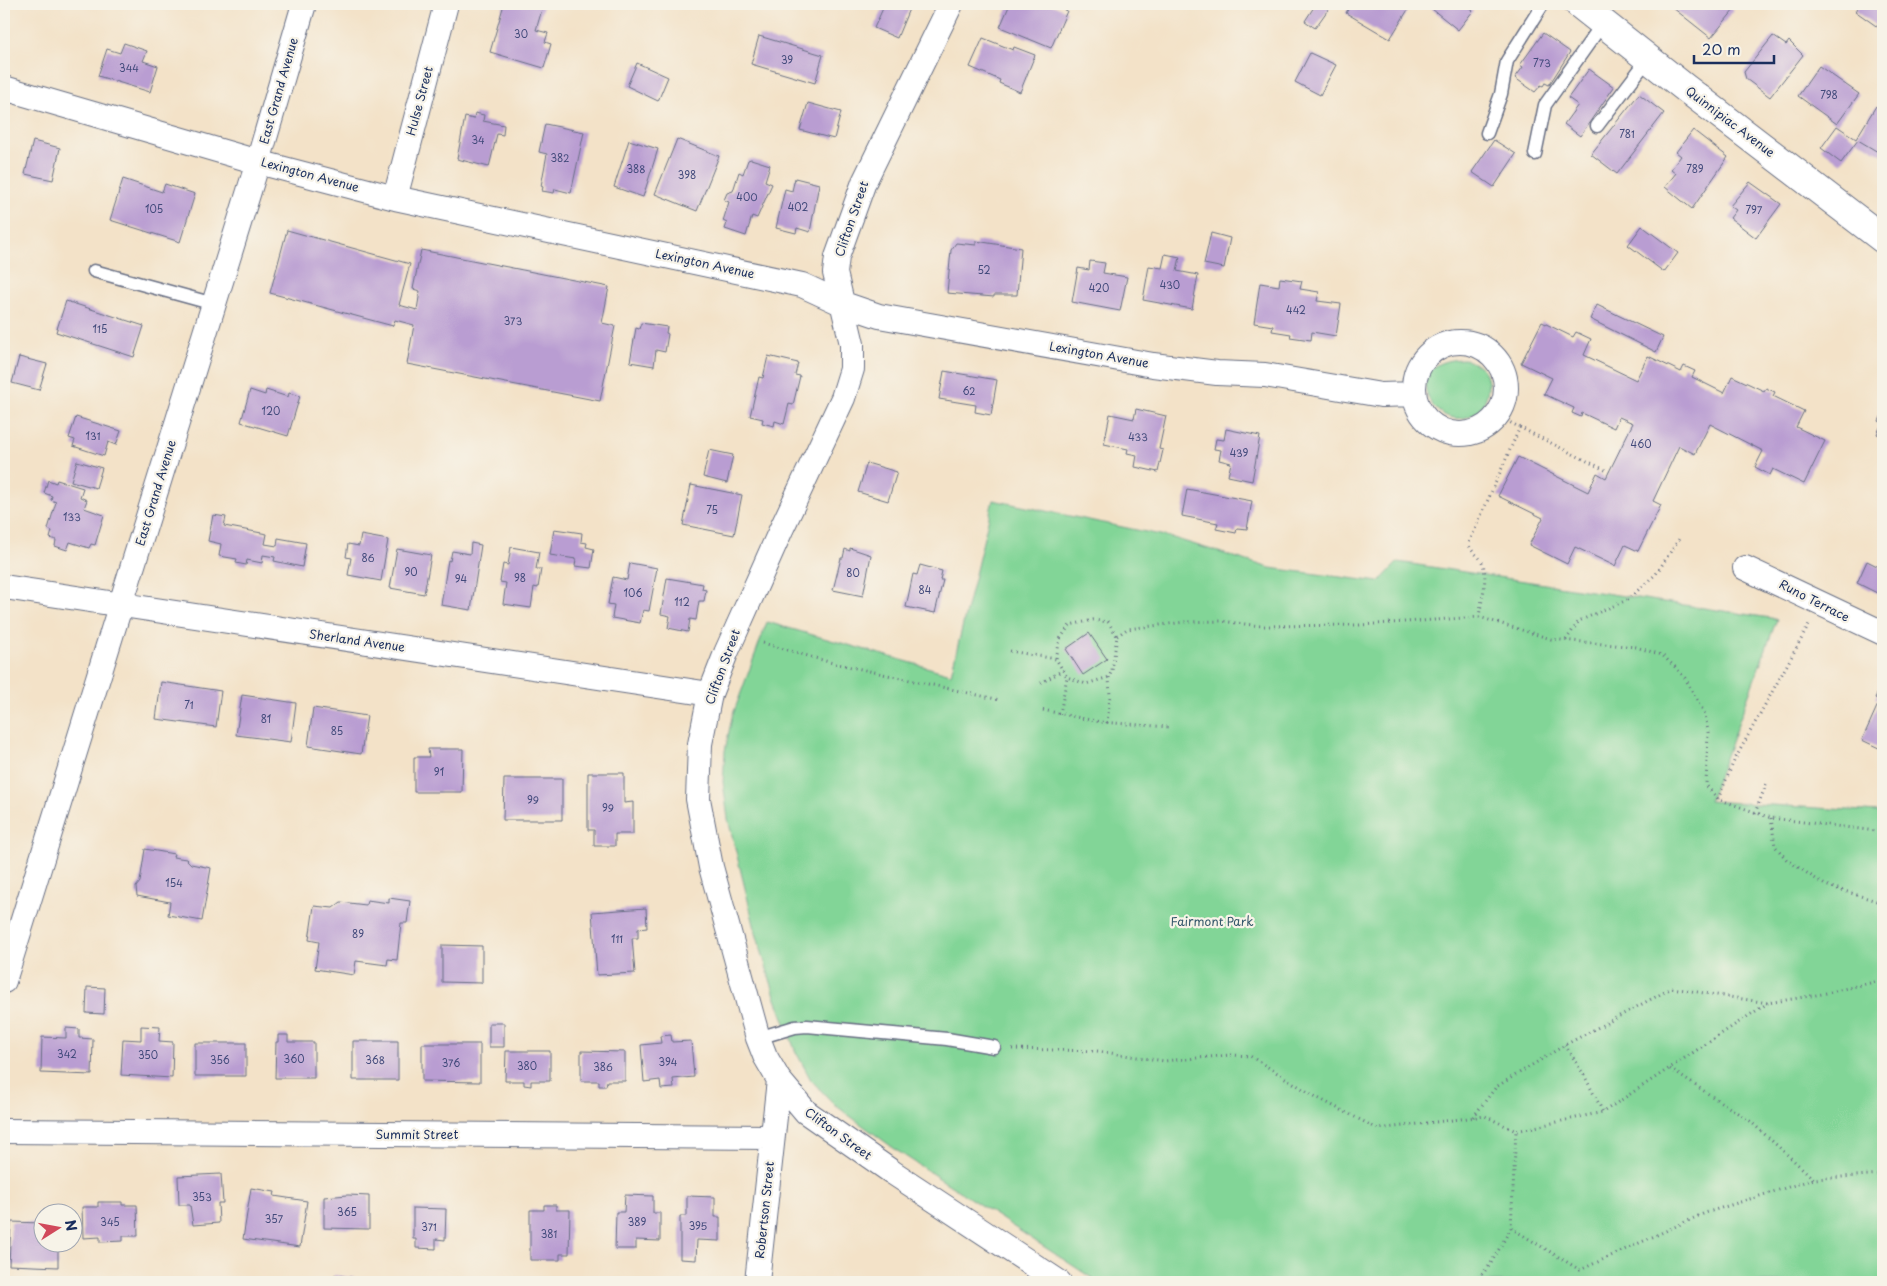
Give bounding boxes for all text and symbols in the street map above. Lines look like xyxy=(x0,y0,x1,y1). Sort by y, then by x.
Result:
house number: 30 xyxy=(514,26,528,41)
scale bar xyxy=(1694,32,1774,64)
street label: East Grand Avenue xyxy=(254,35,302,146)
text: 20 m xyxy=(1702,37,1741,60)
house number: 39 xyxy=(781,52,793,67)
house number: 773 xyxy=(1533,55,1551,70)
house number: 344 xyxy=(119,60,139,75)
street label: Hulse Street xyxy=(401,64,437,137)
street label: Quinnipiac Avenue xyxy=(1682,82,1779,161)
house number: 798 xyxy=(1820,87,1838,102)
house number: 781 xyxy=(1619,126,1635,141)
house number: 34 xyxy=(471,132,485,147)
house number: 382 xyxy=(550,150,570,165)
street label: Lexington Avenue xyxy=(259,152,362,196)
house number: 388 xyxy=(626,161,646,176)
house number: 789 xyxy=(1686,161,1704,176)
house number: 398 xyxy=(678,167,696,182)
street label: Clifton Street xyxy=(830,178,872,259)
house number: 400 xyxy=(736,189,758,204)
house number: 402 xyxy=(788,199,808,214)
house number: 105 xyxy=(145,201,163,216)
house number: 797 xyxy=(1746,202,1763,217)
street label: Lexington Avenue xyxy=(654,244,757,282)
house number: 52 xyxy=(977,262,991,277)
house number: 430 xyxy=(1160,277,1180,292)
house number: 420 xyxy=(1089,280,1109,295)
house number: 442 xyxy=(1286,302,1306,317)
house number: 373 xyxy=(504,313,522,328)
house number: 115 xyxy=(93,321,107,336)
street label: Lexington Avenue xyxy=(1048,336,1151,372)
house number: 62 xyxy=(962,383,976,398)
house number: 120 xyxy=(262,403,280,418)
house number: 131 xyxy=(86,428,101,443)
house number: 433 xyxy=(1128,429,1148,444)
house number: 460 xyxy=(1631,436,1651,451)
street label: East Grand Avenue xyxy=(130,437,180,548)
house number: 439 xyxy=(1230,445,1248,460)
house number: 75 xyxy=(706,502,718,517)
house number: 133 xyxy=(63,509,81,524)
house number: 86 xyxy=(362,550,375,565)
house number: 90 xyxy=(404,564,418,579)
house number: 80 xyxy=(846,565,860,580)
house number: 98 xyxy=(514,570,526,585)
house number: 94 xyxy=(455,571,468,586)
street label: Runo Terrace xyxy=(1776,575,1853,626)
house number: 84 xyxy=(919,582,932,597)
house number: 106 xyxy=(624,585,642,600)
house number: 112 xyxy=(674,594,690,609)
street label: Sherland Avenue xyxy=(308,624,407,656)
street label: Clifton Street xyxy=(700,626,744,707)
house number: 71 xyxy=(184,697,194,712)
house number: 81 xyxy=(261,711,271,726)
house number: 85 xyxy=(331,723,343,738)
house number: 91 xyxy=(434,764,444,779)
house number: 99 xyxy=(527,792,539,807)
house number: 99 xyxy=(602,800,614,815)
house number: 154 xyxy=(165,875,183,890)
park label: Fairmont Park xyxy=(1171,912,1253,930)
house number: 89 xyxy=(352,926,364,941)
house number: 111 xyxy=(611,931,623,946)
house number: 342 xyxy=(57,1046,77,1061)
house number: 350 xyxy=(138,1047,158,1062)
house number: 360 xyxy=(284,1051,304,1066)
house number: 356 xyxy=(210,1052,230,1067)
house number: 368 xyxy=(365,1052,385,1067)
house number: 394 xyxy=(659,1054,678,1069)
house number: 376 xyxy=(442,1055,460,1070)
house number: 380 xyxy=(517,1058,537,1073)
house number: 386 xyxy=(593,1059,613,1074)
street label: Clifton Street xyxy=(801,1103,876,1164)
street label: Summit Street xyxy=(376,1125,458,1143)
street label: Robertson Street xyxy=(750,1160,778,1259)
house number: 353 xyxy=(192,1189,212,1204)
north arrow xyxy=(32,1204,82,1254)
house number: 365 xyxy=(337,1204,357,1219)
house number: 357 xyxy=(265,1211,284,1226)
house number: 345 xyxy=(100,1214,120,1229)
house number: 389 xyxy=(628,1214,646,1229)
text: N xyxy=(60,1218,83,1233)
house number: 395 xyxy=(689,1218,708,1233)
house number: 371 xyxy=(421,1219,437,1234)
house number: 381 xyxy=(541,1226,557,1241)

